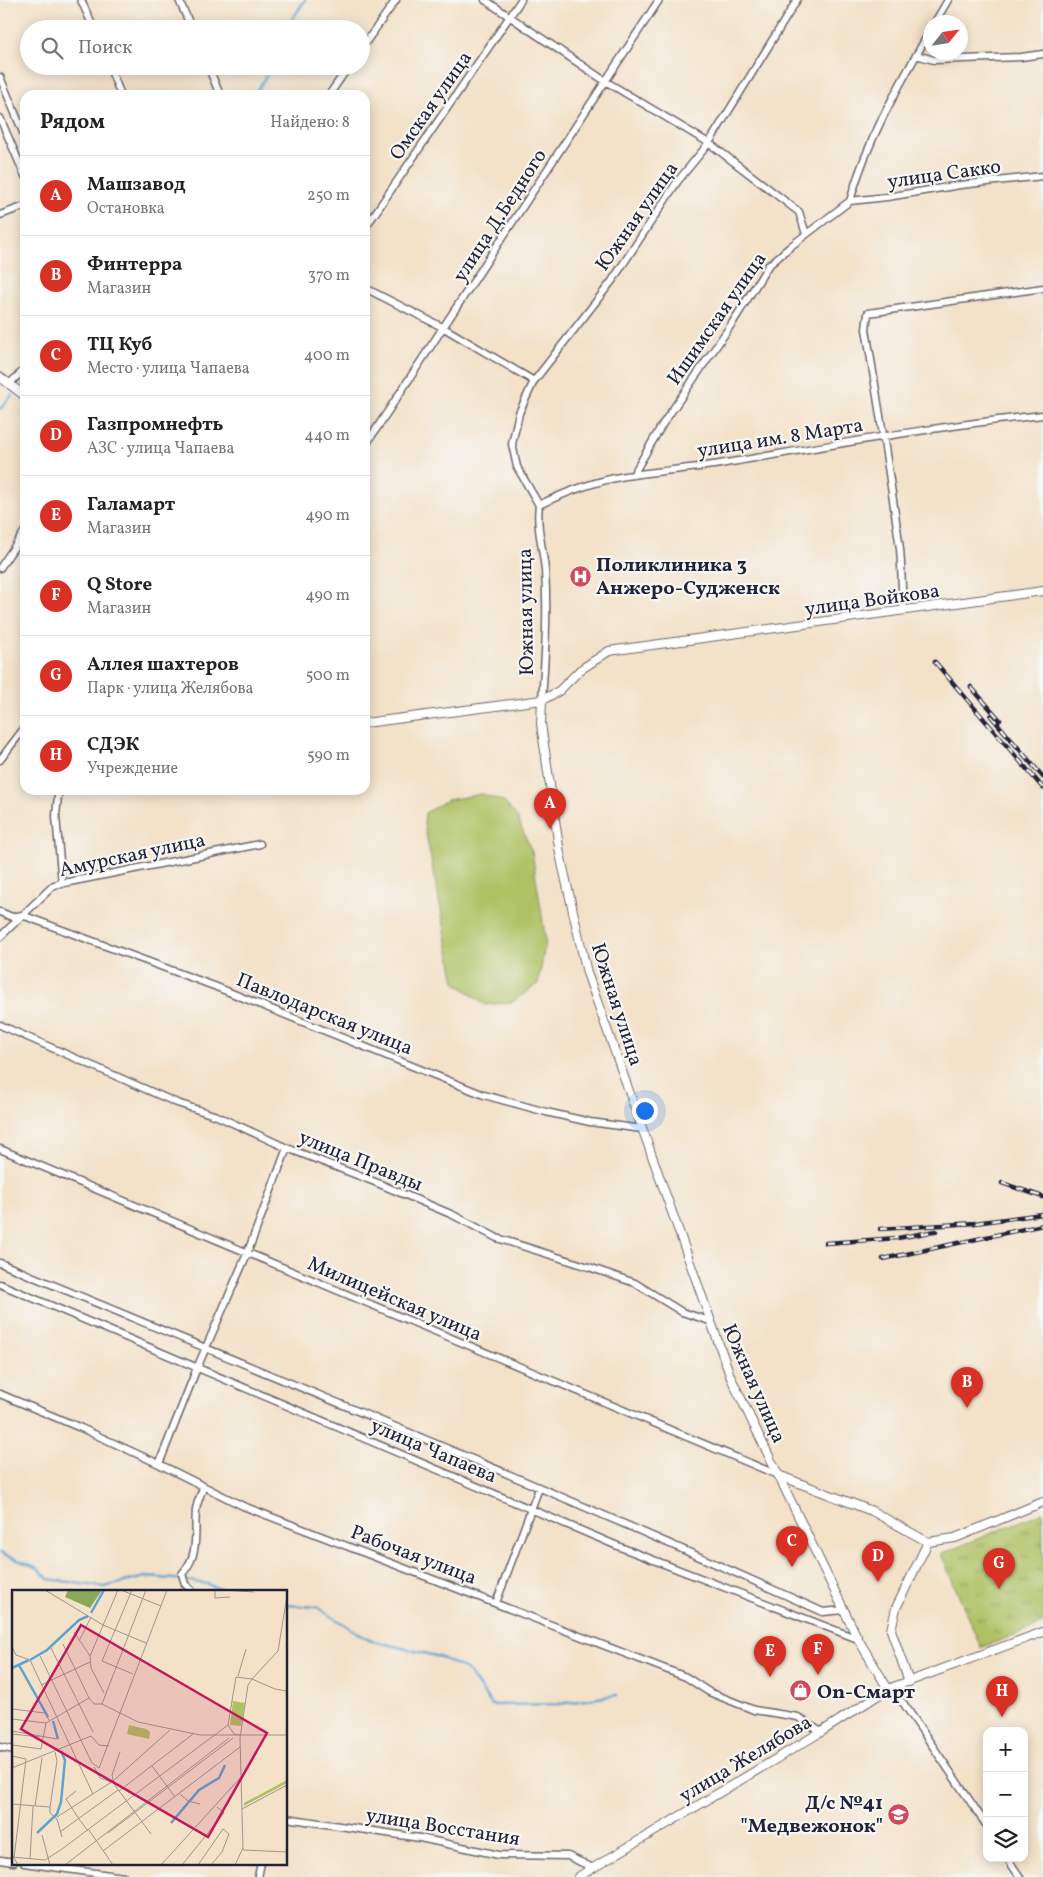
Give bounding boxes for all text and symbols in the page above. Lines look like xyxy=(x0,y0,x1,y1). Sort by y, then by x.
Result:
north arrow xyxy=(923,15,968,60)
search box xyxy=(20,20,370,75)
icon: search xyxy=(38,34,66,62)
text: Поиск xyxy=(78,35,132,61)
street label: Омская улица xyxy=(384,46,480,166)
text: Рядом xyxy=(40,108,105,137)
text: Найдено: 8 xyxy=(270,112,350,134)
street label: улица Д.Бедного xyxy=(447,144,554,288)
street label: улица Сакко xyxy=(886,153,1003,197)
street label: Южная улица xyxy=(590,157,686,278)
text: Машзавод xyxy=(87,172,186,198)
text: A xyxy=(50,185,62,207)
text: 250 m xyxy=(307,185,350,207)
text: Остановка xyxy=(87,198,165,220)
street label: Ишимская улица xyxy=(661,247,774,391)
text: Финтерра xyxy=(87,252,182,278)
text: B xyxy=(51,265,61,287)
text: 370 m xyxy=(308,265,350,287)
text: Магазин xyxy=(87,278,151,300)
text: ТЦ Куб xyxy=(87,332,152,358)
text: C xyxy=(51,345,61,367)
text: 400 m xyxy=(304,345,350,367)
text: Место · улица Чапаева xyxy=(87,358,250,380)
text: Газпромнефть xyxy=(87,412,224,438)
street label: улица им. 8 Марта xyxy=(695,412,865,466)
text: D xyxy=(50,425,62,447)
text: 440 m xyxy=(304,425,350,447)
text: АЗС · улица Чапаева xyxy=(87,438,234,460)
text: Галамарт xyxy=(87,492,175,518)
text: E xyxy=(51,505,61,527)
text: 490 m xyxy=(305,505,350,527)
text: Магазин xyxy=(87,518,151,540)
street label: Южная улица xyxy=(512,548,542,676)
place label: Поликлиника 3 Анжеро-Судженск xyxy=(596,552,780,603)
hospital icon: Поликлиника 3 Анжеро-Судженск xyxy=(568,564,592,588)
text: Q Store xyxy=(87,572,152,598)
street label: улица Войкова xyxy=(803,578,942,624)
text: F xyxy=(51,585,61,607)
text: 490 m xyxy=(305,585,350,607)
text: Магазин xyxy=(87,598,151,620)
text: Аллея шахтеров xyxy=(87,652,239,678)
text: G xyxy=(50,665,62,687)
text: 500 m xyxy=(306,665,350,687)
text: Парк · улица Желябова xyxy=(87,678,253,700)
text: СДЭК xyxy=(87,732,139,758)
text: H xyxy=(50,745,62,767)
text: 590 m xyxy=(307,745,350,767)
text: Учреждение xyxy=(87,758,178,780)
pin: A xyxy=(534,788,566,829)
street label: Амурская улица xyxy=(57,827,208,885)
street label: Южная улица xyxy=(583,940,649,1070)
street label: Павлодарская улица xyxy=(232,967,417,1063)
your location xyxy=(632,1098,658,1124)
street label: улица Правды xyxy=(294,1124,426,1199)
street label: Милицейская улица xyxy=(303,1250,486,1349)
street label: Южная улица xyxy=(714,1320,792,1448)
pin: B xyxy=(951,1367,983,1408)
street label: улица Чапаева xyxy=(366,1413,501,1491)
street label: Рабочая улица xyxy=(346,1519,480,1593)
pin: C xyxy=(776,1526,808,1567)
pin: D xyxy=(862,1541,894,1582)
pin: G xyxy=(983,1548,1015,1589)
inset map xyxy=(12,1590,288,1864)
pin: F xyxy=(802,1634,834,1675)
pin: E xyxy=(754,1636,786,1677)
pin: H xyxy=(986,1676,1018,1717)
shop icon: On-Смарт xyxy=(789,1679,813,1703)
place label: On-Смарт xyxy=(817,1679,915,1707)
street label: улица Желябова xyxy=(674,1709,818,1810)
map controls xyxy=(983,1727,1028,1862)
button: + xyxy=(983,1727,1028,1772)
button: − xyxy=(983,1772,1028,1817)
place label: Д/с №41 "Медвежонок" xyxy=(740,1790,883,1841)
street label: улица Восстания xyxy=(364,1802,522,1854)
school or university icon: Д/с №41 "Медвежонок" xyxy=(887,1802,911,1826)
button: layers xyxy=(983,1817,1028,1862)

